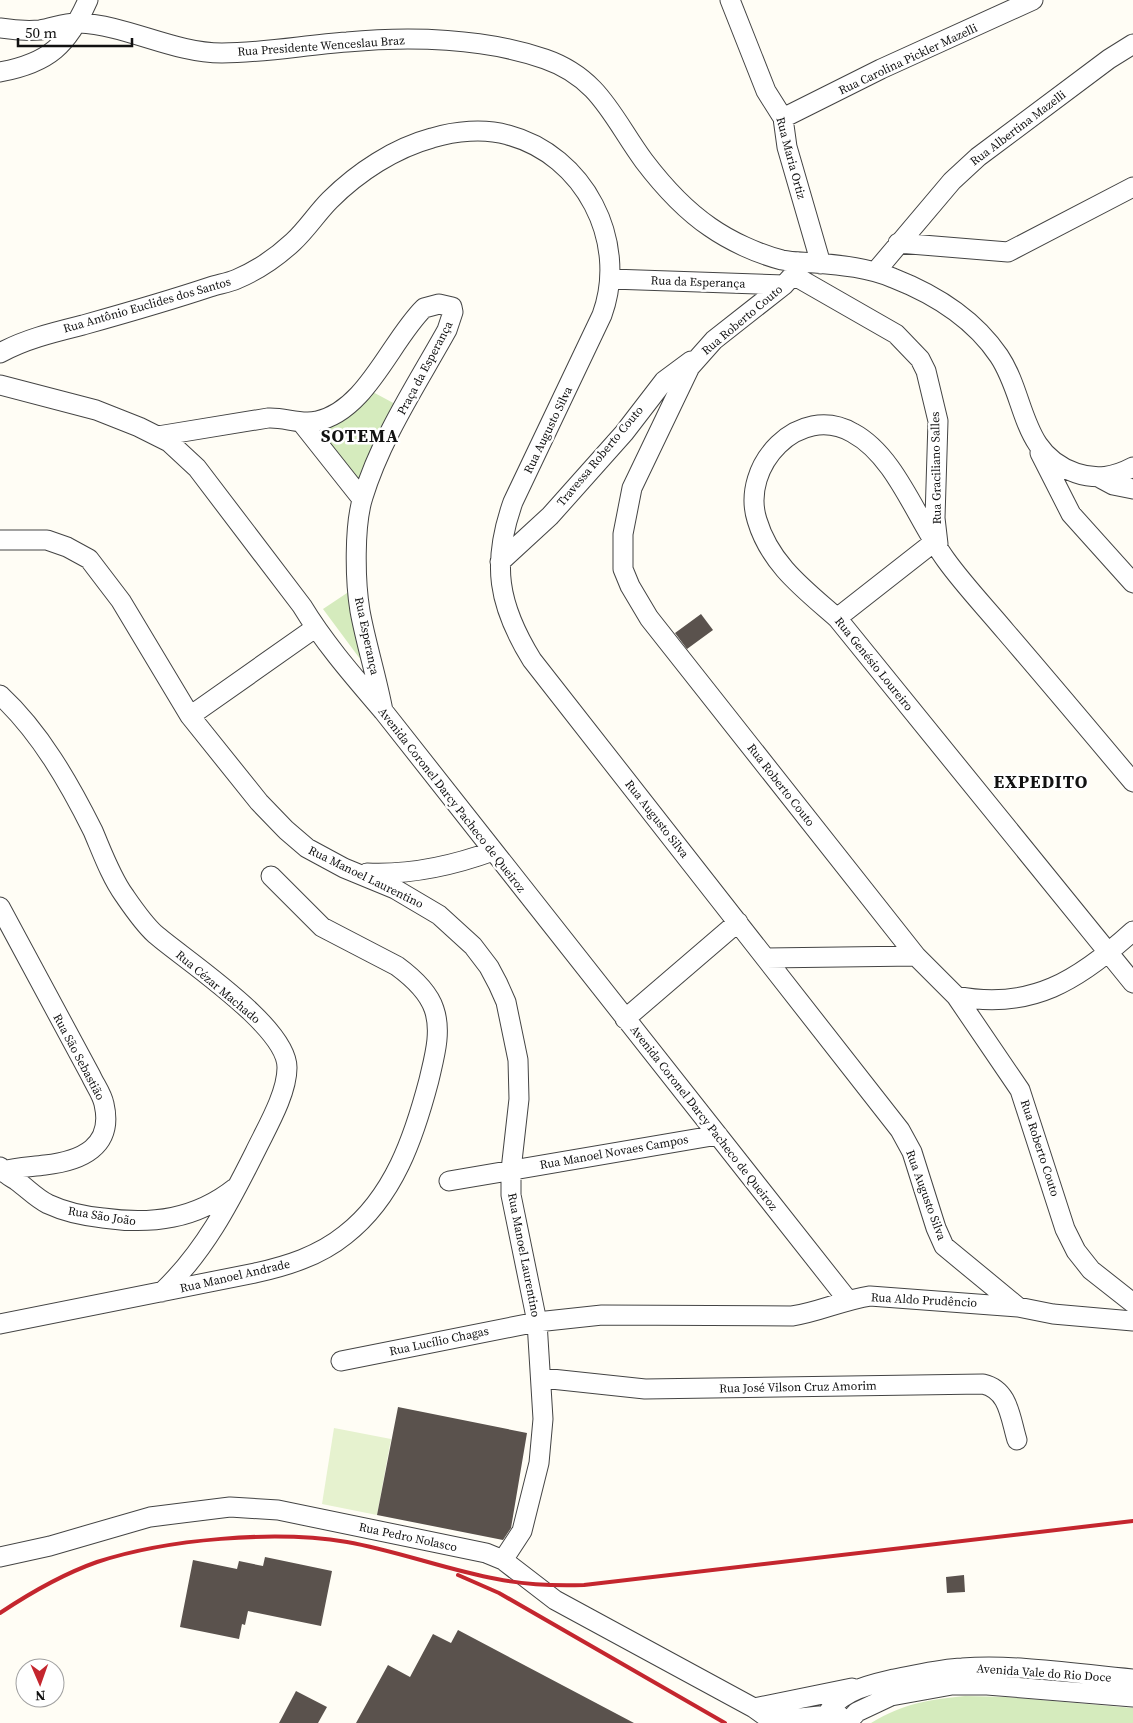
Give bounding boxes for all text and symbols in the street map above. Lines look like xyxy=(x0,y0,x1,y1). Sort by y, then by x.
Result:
scale bar xyxy=(18,15,131,47)
street label: Rua Carolina Pickler Mazelli xyxy=(836,20,980,98)
text: 50 m xyxy=(25,22,57,43)
street label: Rua Presidente Wenceslau Braz xyxy=(237,32,406,60)
street label: Rua Albertina Mazelli xyxy=(967,86,1069,169)
street label: Rua Maria Ortiz xyxy=(772,115,810,201)
street label: Rua da Esperança xyxy=(650,272,747,292)
street label: Rua Antônio Euclides dos Santos xyxy=(61,273,233,337)
street label: Rua Roberto Couto xyxy=(698,281,786,359)
street label: Praça da Esperança xyxy=(394,318,457,418)
street label: Rua Augusto Silva xyxy=(520,383,576,476)
street label: Travessa Roberto Couto xyxy=(553,402,647,510)
street label: Rua Graciliano Salles xyxy=(927,411,945,525)
district label: SOTEMA xyxy=(321,423,399,448)
street label: Rua Esperança xyxy=(351,596,383,677)
street label: Rua Genésio Loureiro xyxy=(831,614,917,715)
street label: Avenida Coronel Darcy Pacheco de Queiroz xyxy=(375,704,530,896)
street label: Rua Roberto Couto xyxy=(744,740,819,830)
district label: EXPEDITO xyxy=(994,769,1088,794)
street label: Rua Augusto Silva xyxy=(621,777,693,862)
street label: Rua Manoel Laurentino xyxy=(306,842,427,912)
street label: Rua Cézar Machado xyxy=(172,947,264,1027)
street label: Rua São Sebastião xyxy=(49,1011,109,1103)
street label: Avenida Coronel Darcy Pacheco de Queiroz xyxy=(627,1022,782,1214)
street label: Rua Roberto Couto xyxy=(1017,1098,1063,1199)
street label: Rua Manoel Novaes Campos xyxy=(538,1131,690,1173)
street label: Rua Augusto Silva xyxy=(902,1148,950,1243)
street label: Rua Manoel Laurentino xyxy=(504,1191,544,1319)
street label: Rua São João xyxy=(67,1203,138,1229)
street label: Rua Manoel Andrade xyxy=(178,1256,292,1296)
street label: Rua Aldo Prudêncio xyxy=(870,1289,978,1311)
street label: Rua Lucílio Chagas xyxy=(388,1323,490,1359)
street label: Rua José Vilson Cruz Amorim xyxy=(719,1378,877,1396)
street label: Rua Pedro Nolasco xyxy=(357,1519,459,1555)
north arrow xyxy=(15,1658,65,1708)
street label: Avenida Vale do Rio Doce xyxy=(976,1660,1112,1686)
text: N xyxy=(35,1686,46,1706)

